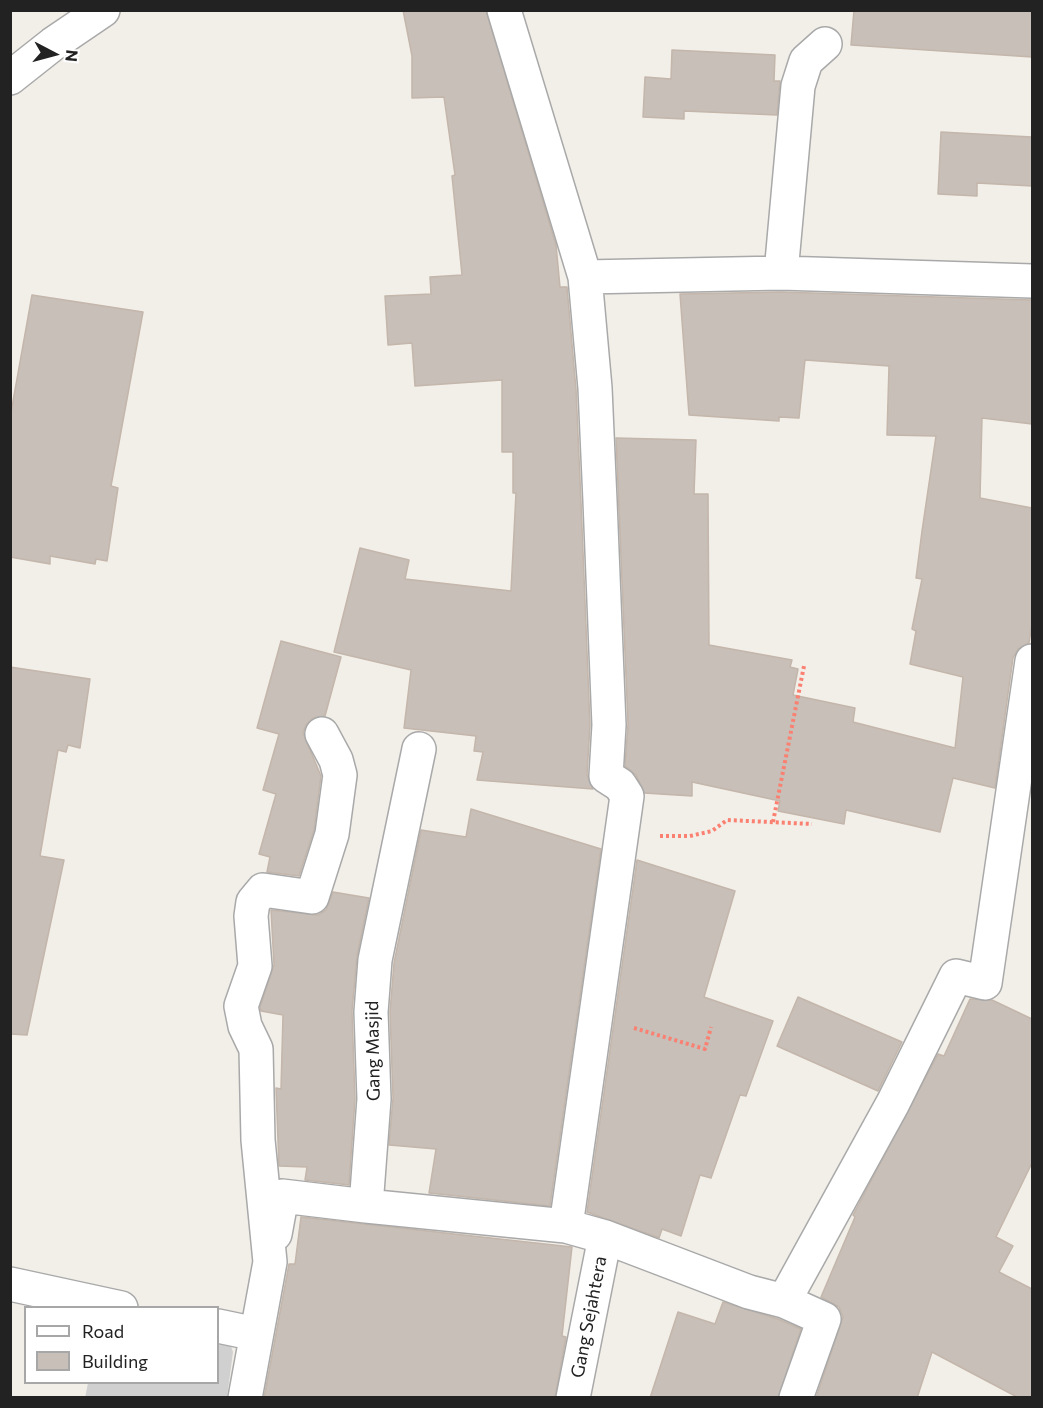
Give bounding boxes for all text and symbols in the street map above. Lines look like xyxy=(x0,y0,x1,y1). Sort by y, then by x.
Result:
north arrow xyxy=(24,24,84,84)
text: N xyxy=(62,49,82,63)
street label: Gang Masjid xyxy=(361,1001,385,1101)
street label: Gang Sejahtera xyxy=(567,1254,611,1380)
legend xyxy=(24,1306,219,1384)
text: Road xyxy=(82,1320,124,1342)
text: Building xyxy=(82,1350,148,1372)

